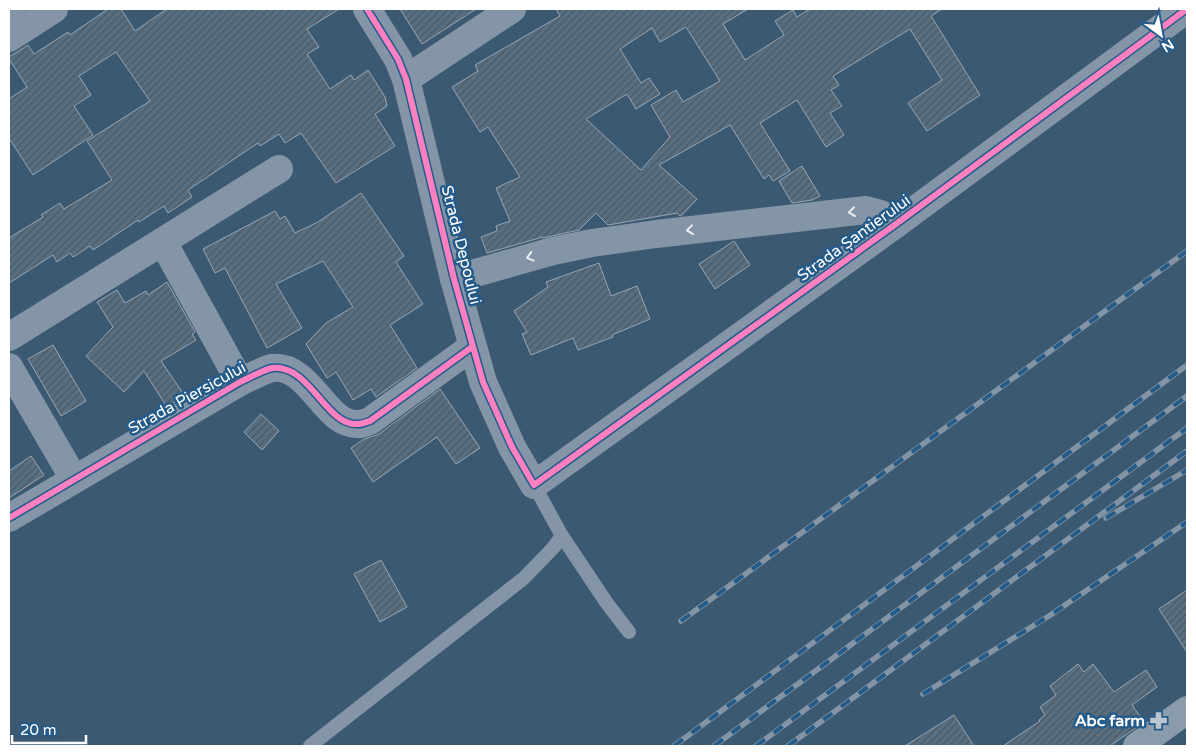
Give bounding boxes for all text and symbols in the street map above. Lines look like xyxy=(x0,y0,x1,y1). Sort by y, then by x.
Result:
north arrow xyxy=(1136,10,1186,60)
text: N xyxy=(1158,35,1177,56)
street label: Strada Depoului xyxy=(437,183,485,307)
street label: Strada Șantierului xyxy=(793,190,915,286)
one-way arrow xyxy=(847,206,855,217)
one-way arrow xyxy=(686,224,694,235)
one-way arrow xyxy=(526,251,535,262)
street label: Strada Piersicului xyxy=(125,357,249,439)
place label: Abc farm xyxy=(1075,711,1145,731)
pharmacy icon: Abc farm xyxy=(1149,711,1169,731)
scale bar xyxy=(12,712,86,744)
text: 20 m xyxy=(20,721,57,739)

